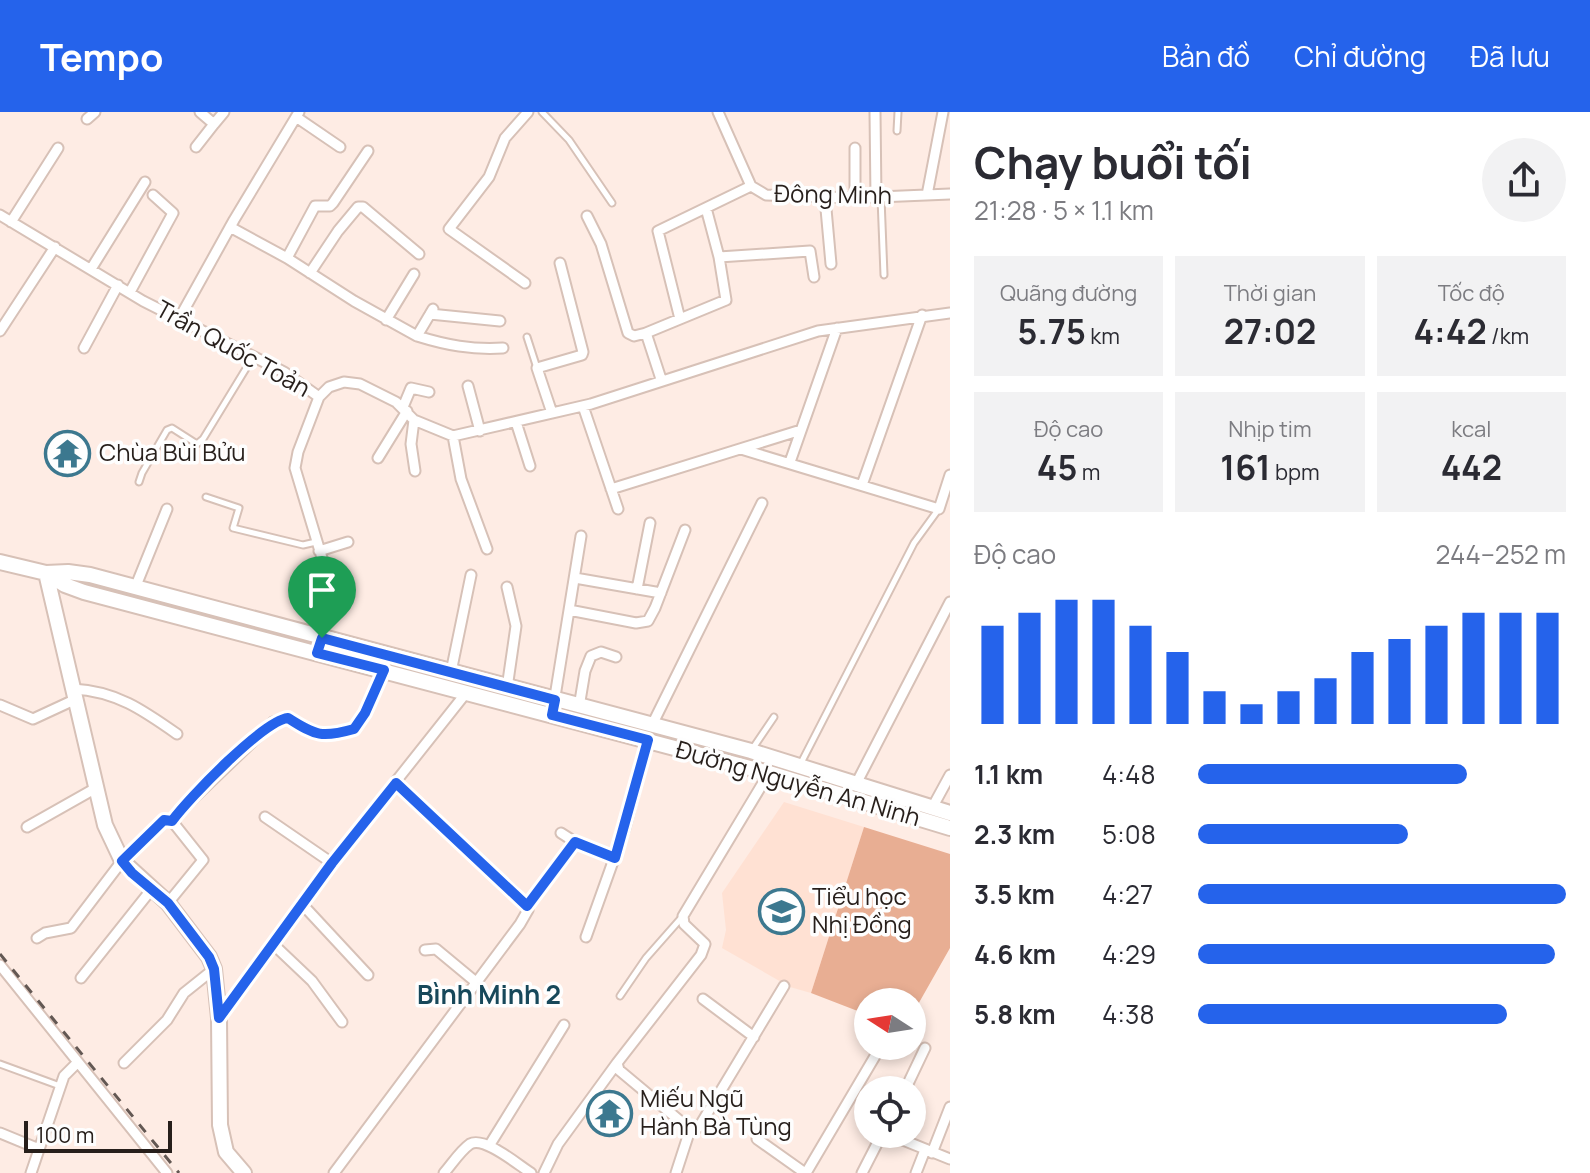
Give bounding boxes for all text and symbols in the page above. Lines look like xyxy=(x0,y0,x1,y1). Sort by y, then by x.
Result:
text: Tempo xyxy=(40,30,163,82)
text: Bản đồ xyxy=(1162,37,1250,75)
text: Chỉ đường xyxy=(1294,37,1426,75)
text: Đã lưu xyxy=(1470,37,1550,75)
text: Chạy buổi tối xyxy=(974,132,1252,192)
button: share xyxy=(1482,138,1566,222)
street label: Đông Minh xyxy=(774,176,892,211)
text: 21:28 · 5 × 1.1 km xyxy=(974,192,1154,228)
text: Quãng đường xyxy=(1000,278,1137,308)
text: Thời gian xyxy=(1224,278,1316,308)
text: Tốc độ xyxy=(1438,278,1505,308)
street label: Trần Quốc Toản xyxy=(151,292,317,404)
text: 5.75 xyxy=(1018,308,1086,354)
text: 27:02 xyxy=(1224,308,1316,354)
text: 4:42 xyxy=(1413,308,1487,354)
text: km xyxy=(1086,321,1120,351)
text: /km xyxy=(1487,321,1529,351)
text: Độ cao xyxy=(1034,414,1103,444)
text: Nhịp tim xyxy=(1228,414,1312,444)
text: kcal xyxy=(1451,414,1491,444)
temple icon: Chùa Bùi Bửu xyxy=(44,429,92,477)
place label: Chùa Bùi Bửu xyxy=(99,435,245,468)
text: 45 xyxy=(1037,444,1077,490)
text: 161 xyxy=(1220,444,1271,490)
text: 442 xyxy=(1441,444,1502,490)
text: m xyxy=(1077,457,1101,487)
text: bpm xyxy=(1271,457,1320,487)
text: Độ cao xyxy=(974,536,1056,572)
text: 244–252 m xyxy=(1436,536,1566,572)
pin xyxy=(288,556,356,638)
icon: arrive xyxy=(300,568,344,612)
street label: Đường Nguyễn An Ninh xyxy=(672,732,924,833)
text: 1.1 km xyxy=(974,756,1043,792)
text: 4:48 xyxy=(1102,756,1156,792)
text: 2.3 km xyxy=(974,816,1055,852)
text: 5:08 xyxy=(1102,816,1156,852)
text: 3.5 km xyxy=(974,876,1055,912)
text: 4:27 xyxy=(1102,876,1153,912)
place label: Tiểu học Nhị Đồng xyxy=(812,879,912,940)
school or university icon: Tiểu học Nhị Đồng xyxy=(757,887,805,935)
text: 4.6 km xyxy=(974,936,1056,972)
text: 4:29 xyxy=(1102,936,1156,972)
district label: Bình Minh 2 xyxy=(417,976,561,1012)
north arrow xyxy=(854,988,926,1060)
map controls xyxy=(854,988,926,1148)
text: 5.8 km xyxy=(974,996,1056,1032)
text: 4:38 xyxy=(1102,996,1155,1032)
button: locate xyxy=(854,1076,926,1148)
place label: Miếu Ngũ Hành Bà Tùng xyxy=(640,1081,792,1142)
temple icon: Miếu Ngũ Hành Bà Tùng xyxy=(585,1089,633,1137)
scale bar xyxy=(24,1117,172,1153)
text: 100 m xyxy=(36,1120,94,1150)

